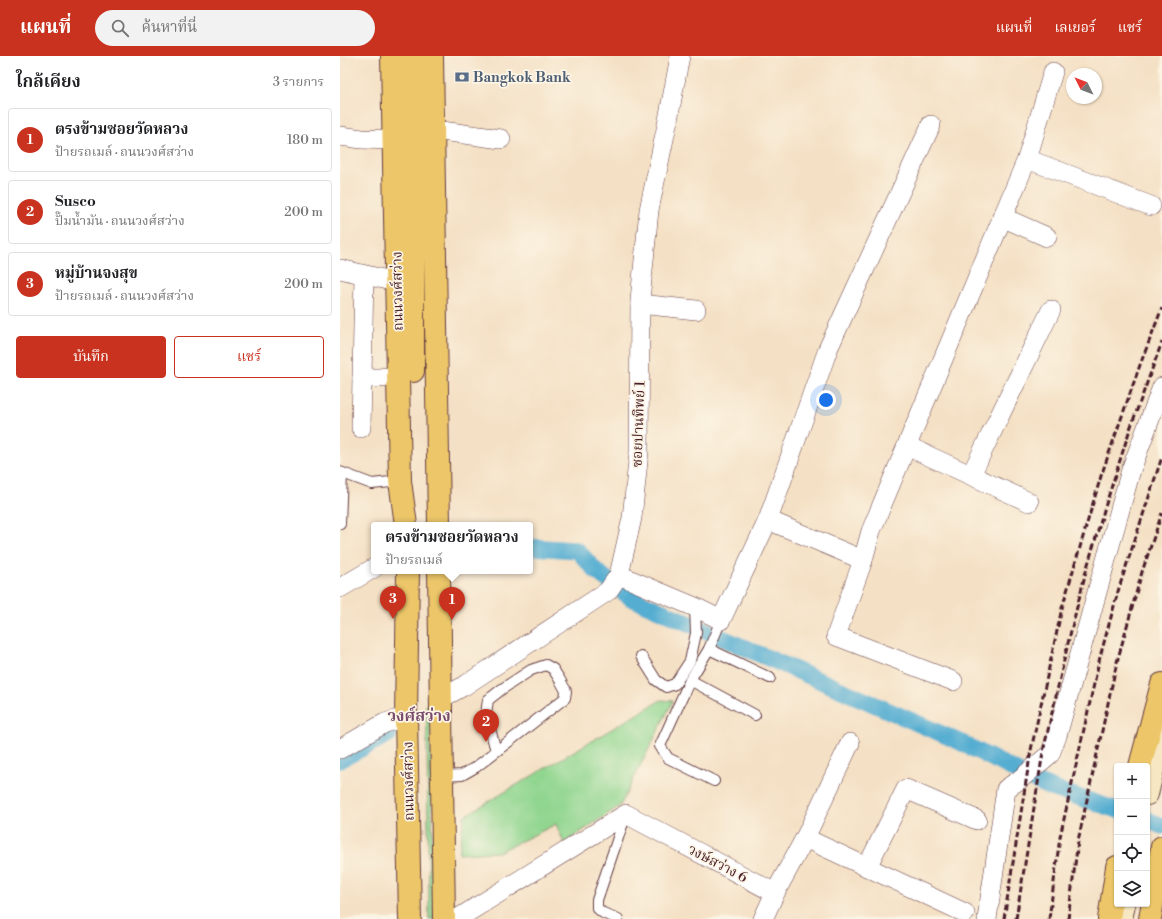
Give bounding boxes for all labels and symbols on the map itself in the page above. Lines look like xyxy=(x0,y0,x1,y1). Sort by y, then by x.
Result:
north arrow xyxy=(1066,68,1102,104)
bank icon: Bangkok Bank xyxy=(454,69,470,85)
place label: Bangkok Bank xyxy=(473,69,571,87)
street label: ถนนวงศ์สว่าง xyxy=(387,251,408,331)
street label: ซอยปานทิพย์ 1 xyxy=(627,380,650,468)
your location xyxy=(816,390,836,410)
pin: 3 xyxy=(380,586,406,619)
pin: 1 xyxy=(439,587,465,620)
district label: วงศ์สว่าง xyxy=(387,706,451,726)
pin: 2 xyxy=(473,709,499,742)
street label: ถนนวงศ์สว่าง xyxy=(398,741,419,821)
street label: วงษ์สว่าง 6 xyxy=(685,840,751,887)

